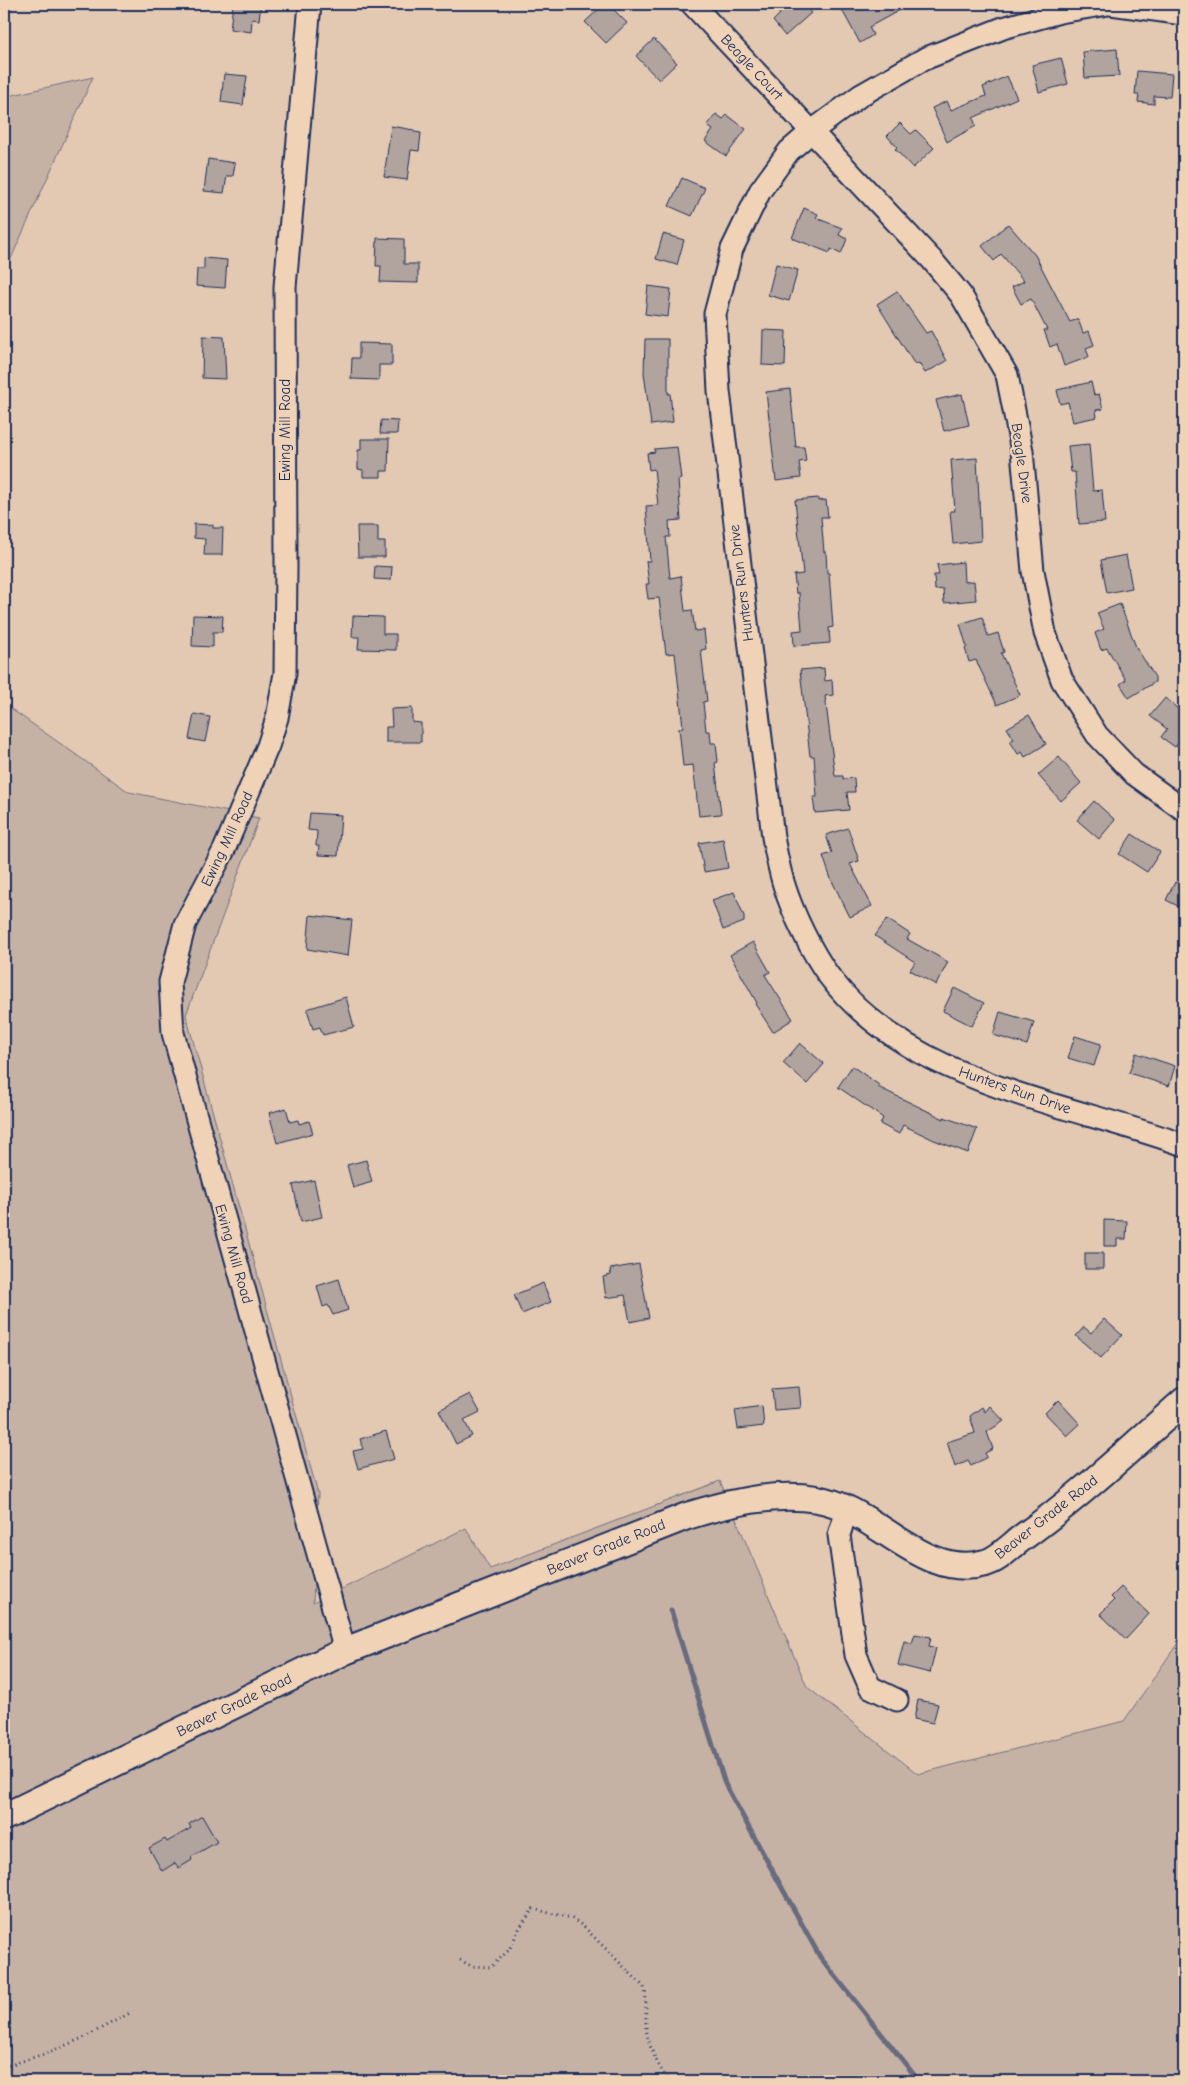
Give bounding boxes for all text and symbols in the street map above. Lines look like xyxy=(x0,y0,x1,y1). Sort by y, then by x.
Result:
street label: Beagle Court xyxy=(717,30,787,104)
street label: Ewing Mill Road xyxy=(276,379,294,481)
street label: Beagle Drive xyxy=(1007,422,1037,505)
street label: Hunters Run Drive xyxy=(725,523,757,642)
street label: Ewing Mill Road xyxy=(197,789,257,889)
street label: Hunters Run Drive xyxy=(956,1062,1074,1118)
street label: Ewing Mill Road xyxy=(211,1202,257,1306)
street label: Beaver Grade Road xyxy=(991,1471,1101,1563)
street label: Beaver Grade Road xyxy=(544,1515,668,1579)
street label: Beaver Grade Road xyxy=(173,1669,295,1741)

